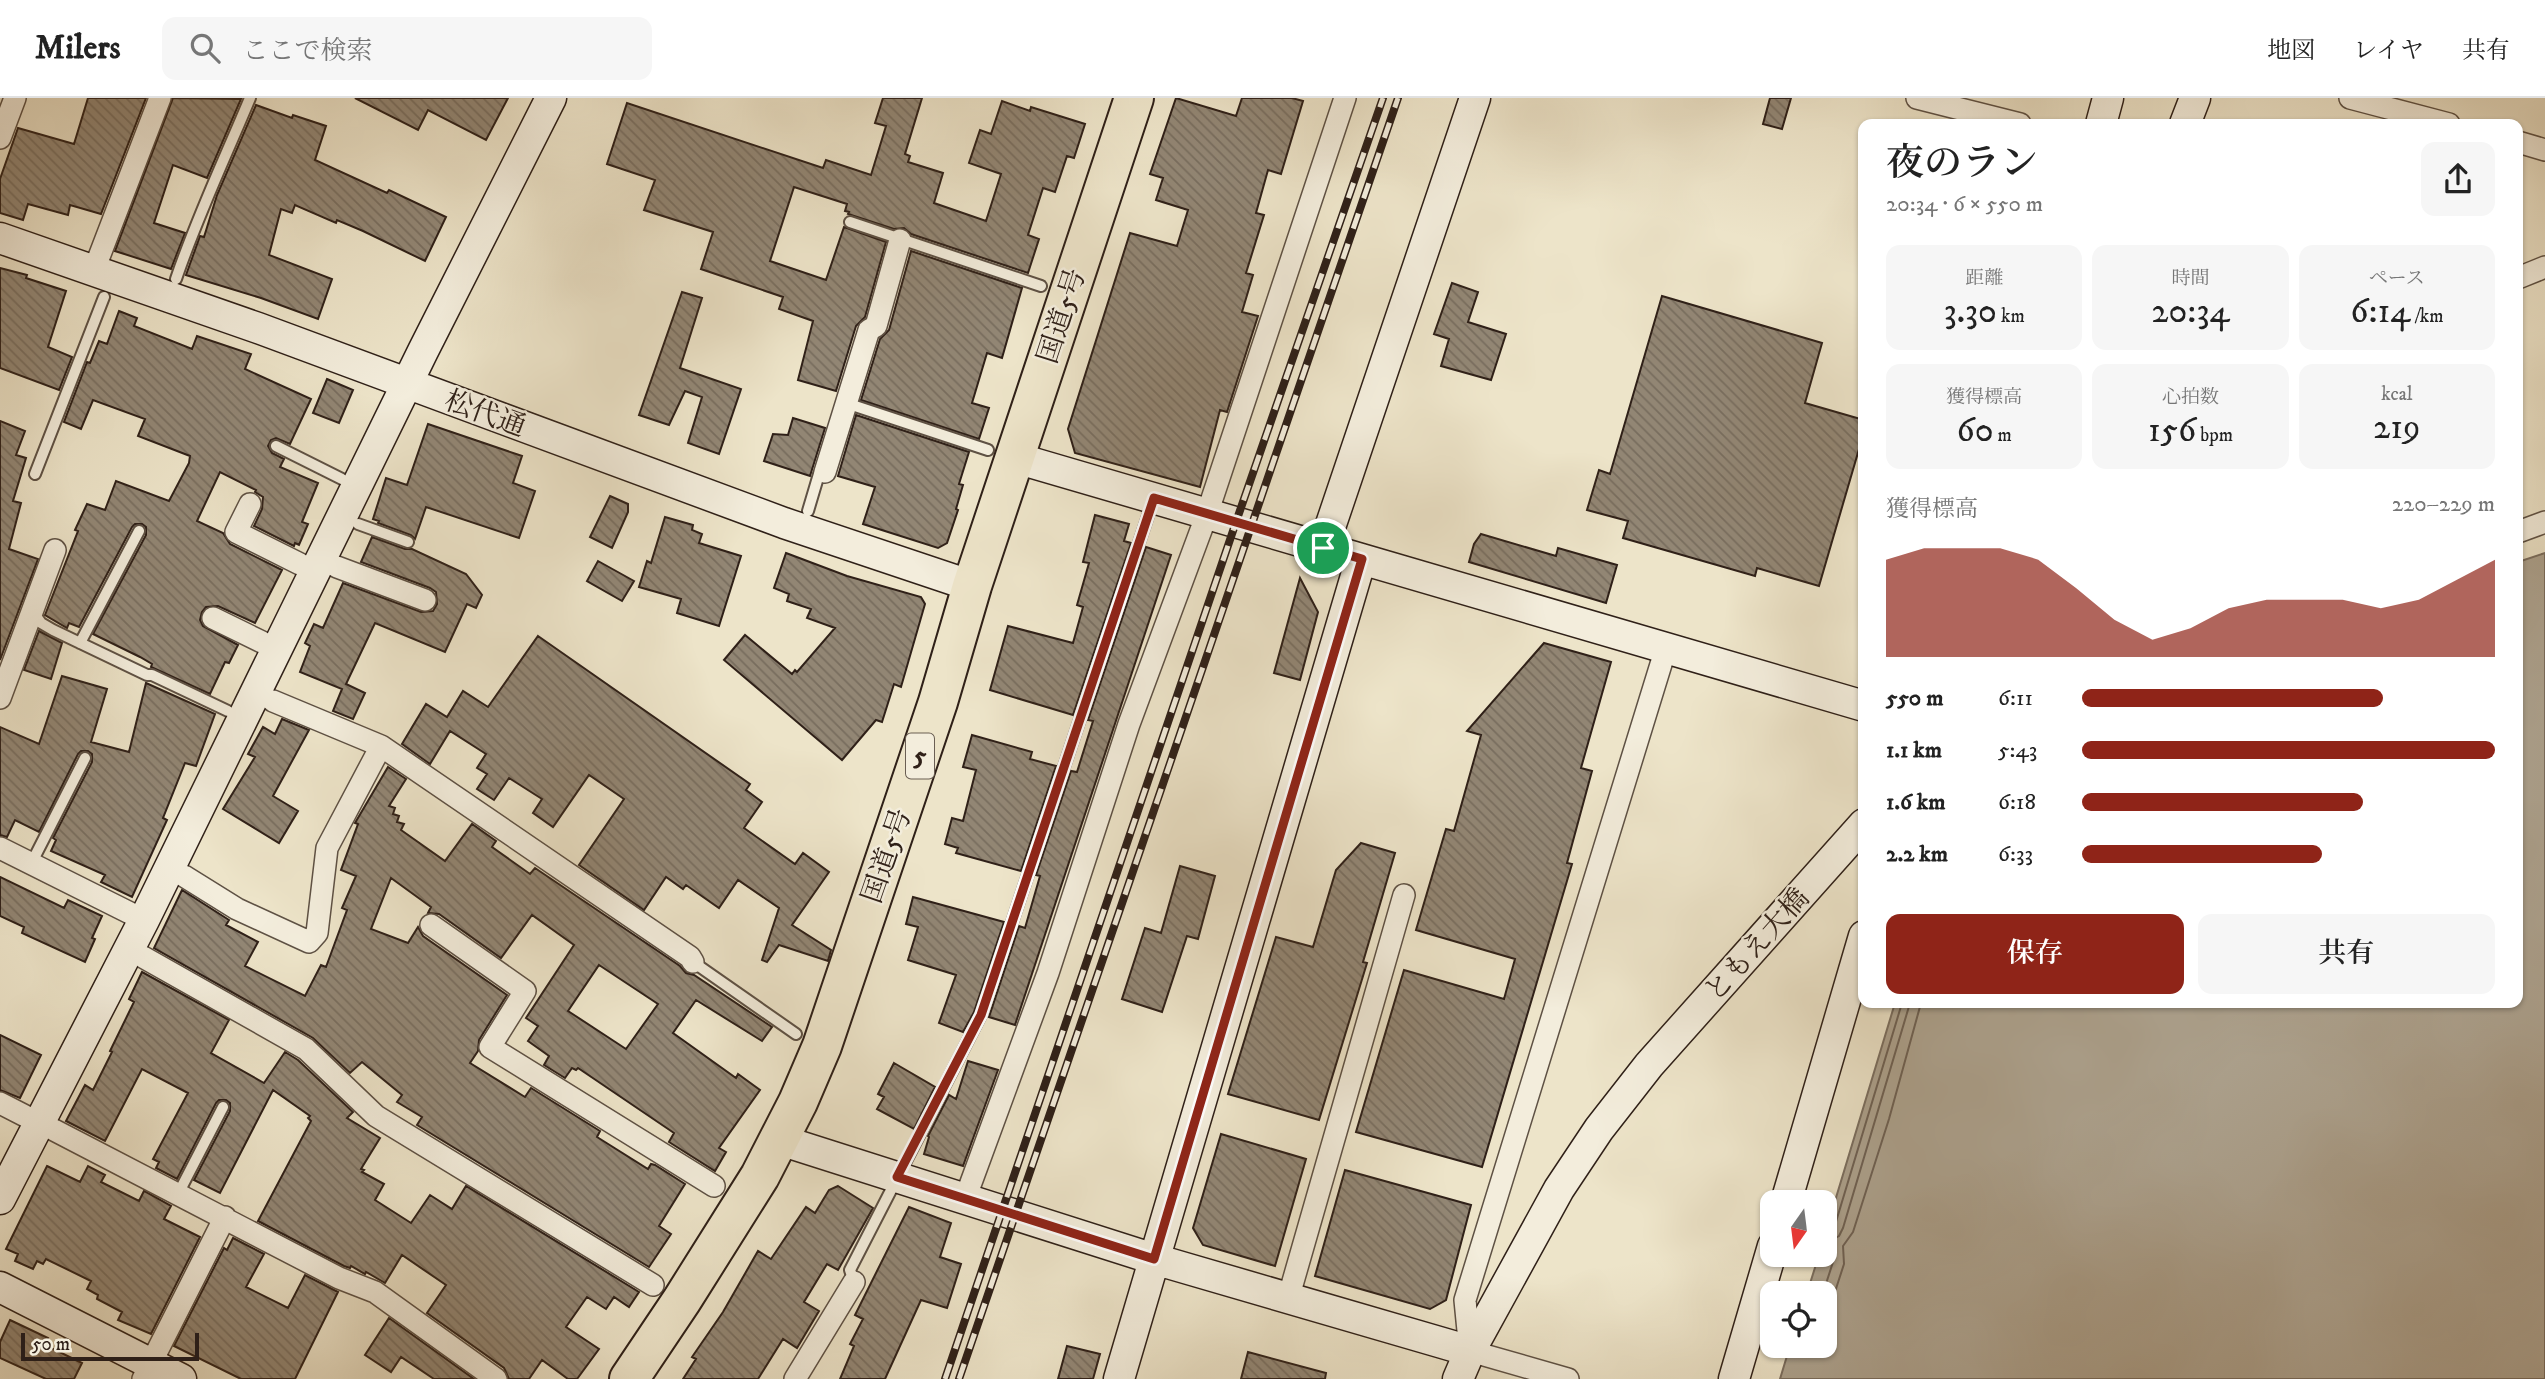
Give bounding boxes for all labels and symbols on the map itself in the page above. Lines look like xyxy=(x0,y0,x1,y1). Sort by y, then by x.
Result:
street label: 国道5号 xyxy=(1030,264,1094,368)
street label: 松代通 xyxy=(440,383,530,445)
pin xyxy=(1293,518,1353,578)
road number: 5 xyxy=(906,734,934,778)
street label: 国道5号 xyxy=(855,804,919,908)
street label: ともえ大橋 xyxy=(1697,881,1817,1009)
north arrow xyxy=(1760,1190,1838,1267)
scale bar xyxy=(21,1330,200,1362)

